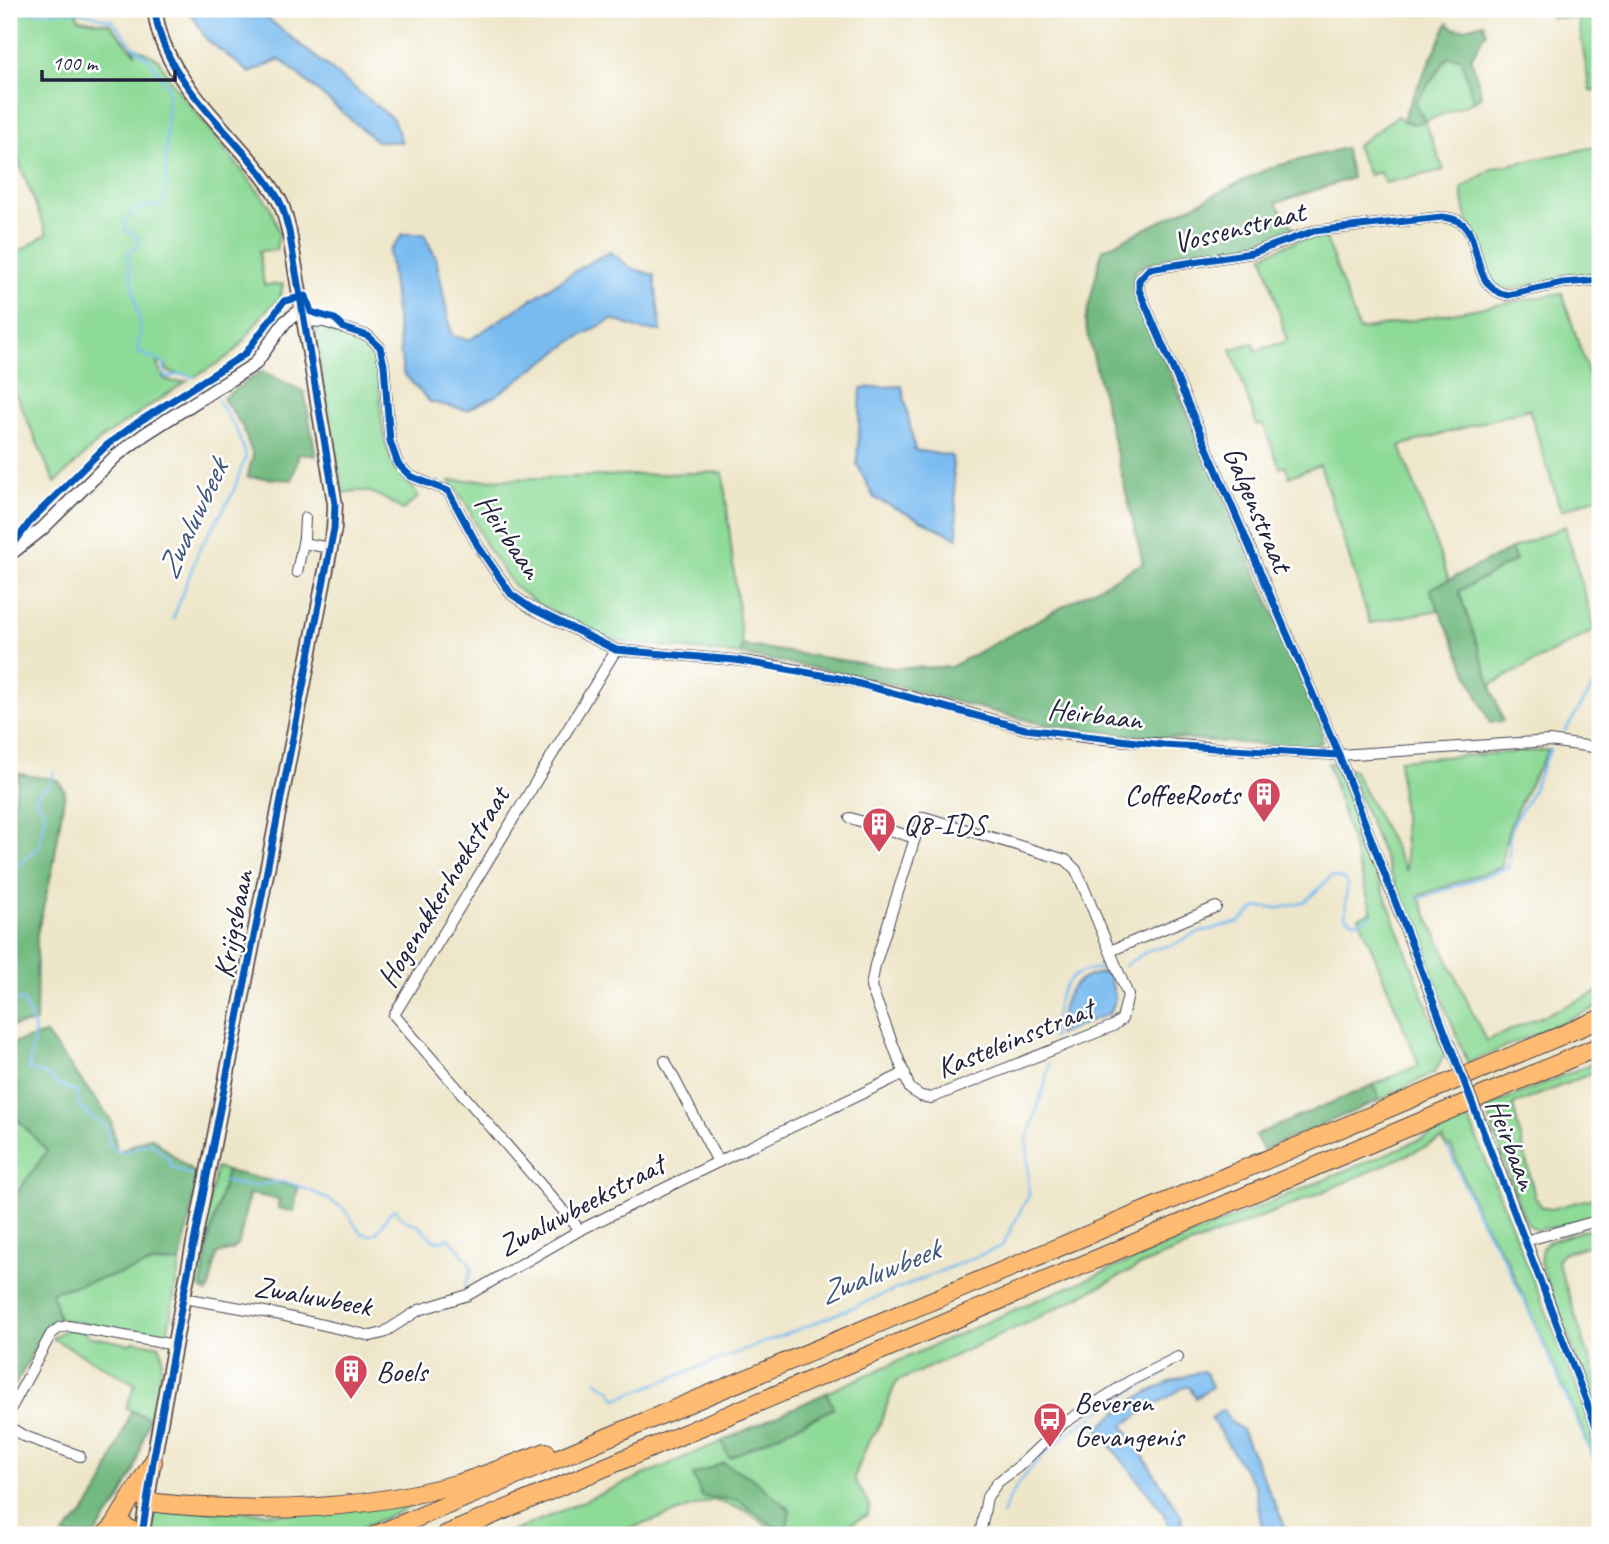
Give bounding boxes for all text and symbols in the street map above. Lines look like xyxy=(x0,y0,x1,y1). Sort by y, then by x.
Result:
scale bar xyxy=(42,38,175,82)
text: 100 m xyxy=(52,50,99,76)
street label: Vossenstraat xyxy=(1169,192,1312,262)
street label: Galgenstraat xyxy=(1215,440,1303,580)
water label: Zwaluwbeek xyxy=(147,449,240,585)
street label: Heirbaan xyxy=(467,486,552,587)
street label: Heirbaan xyxy=(1046,689,1146,739)
place label: CoffeeRoots xyxy=(1124,775,1243,813)
building icon: CoffeeRoots xyxy=(1245,775,1283,824)
street label: Hogenakkerhoekstraat xyxy=(368,777,519,994)
building icon: Q8-IDS xyxy=(860,805,898,854)
place label: Q8-IDS xyxy=(903,805,989,843)
street label: Krijgsbaan xyxy=(204,865,262,981)
street label: Kasteleinsstraat xyxy=(931,988,1103,1087)
street label: Heirbaan xyxy=(1477,1093,1547,1197)
street label: Zwaluwbeekstraat xyxy=(491,1143,675,1265)
water label: Zwaluwbeek xyxy=(813,1227,950,1314)
street label: Zwaluwbeek xyxy=(251,1267,377,1325)
building icon: Boels xyxy=(332,1352,370,1401)
place label: Boels xyxy=(376,1352,430,1390)
place label: Beveren Gevangenis xyxy=(1074,1383,1186,1455)
bus stop icon: Beveren Gevangenis xyxy=(1031,1400,1069,1449)

